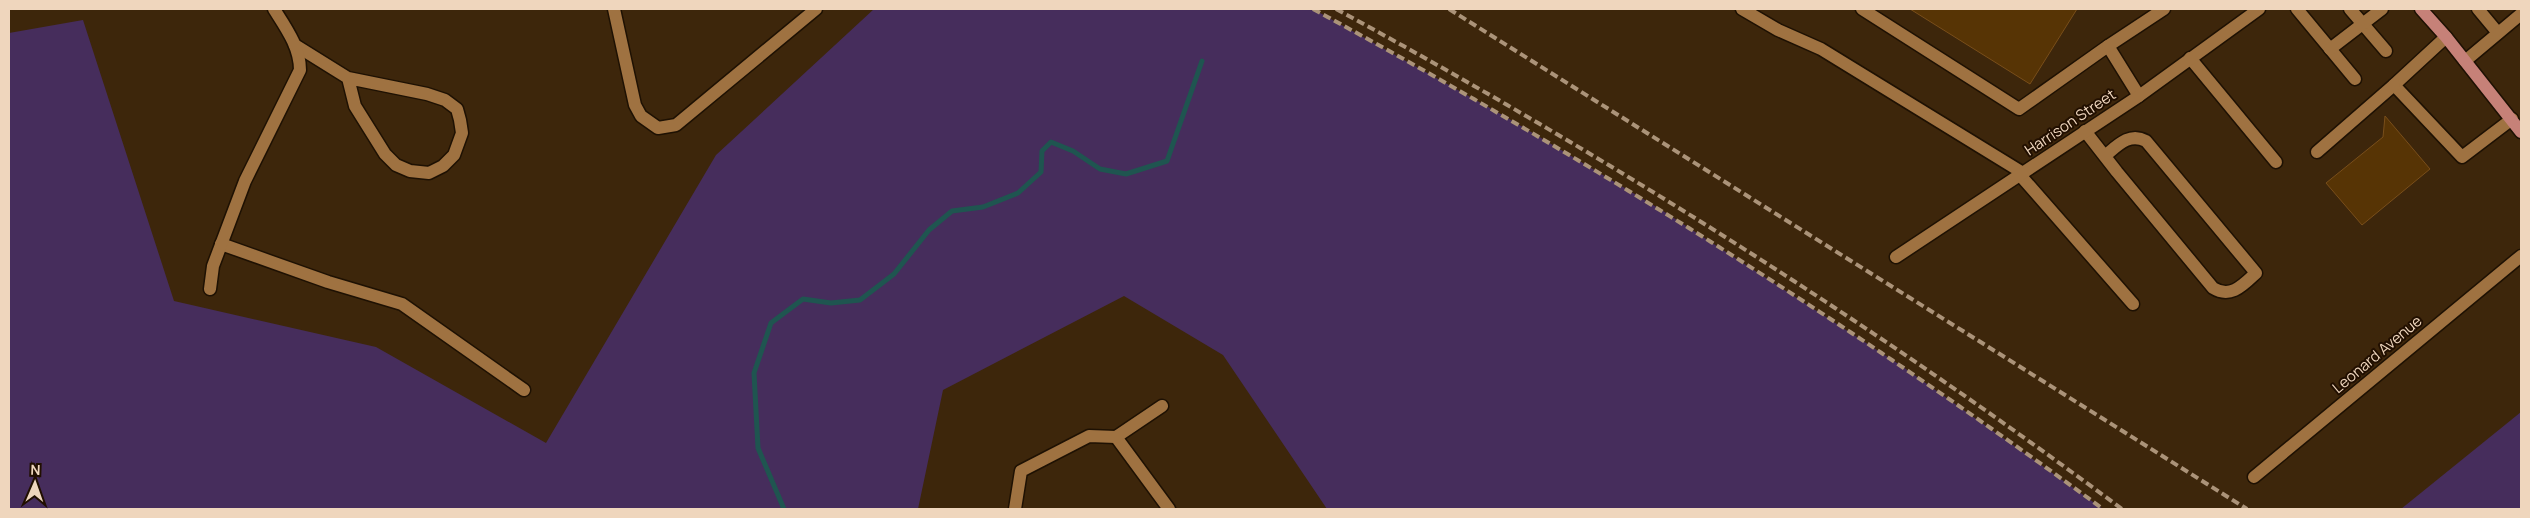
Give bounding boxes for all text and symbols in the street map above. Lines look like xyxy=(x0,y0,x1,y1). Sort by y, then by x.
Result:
street label: Harrison Street xyxy=(2020,84,2120,160)
street label: Leonard Avenue xyxy=(2328,310,2426,398)
north arrow xyxy=(10,458,60,508)
text: N xyxy=(30,460,41,479)

